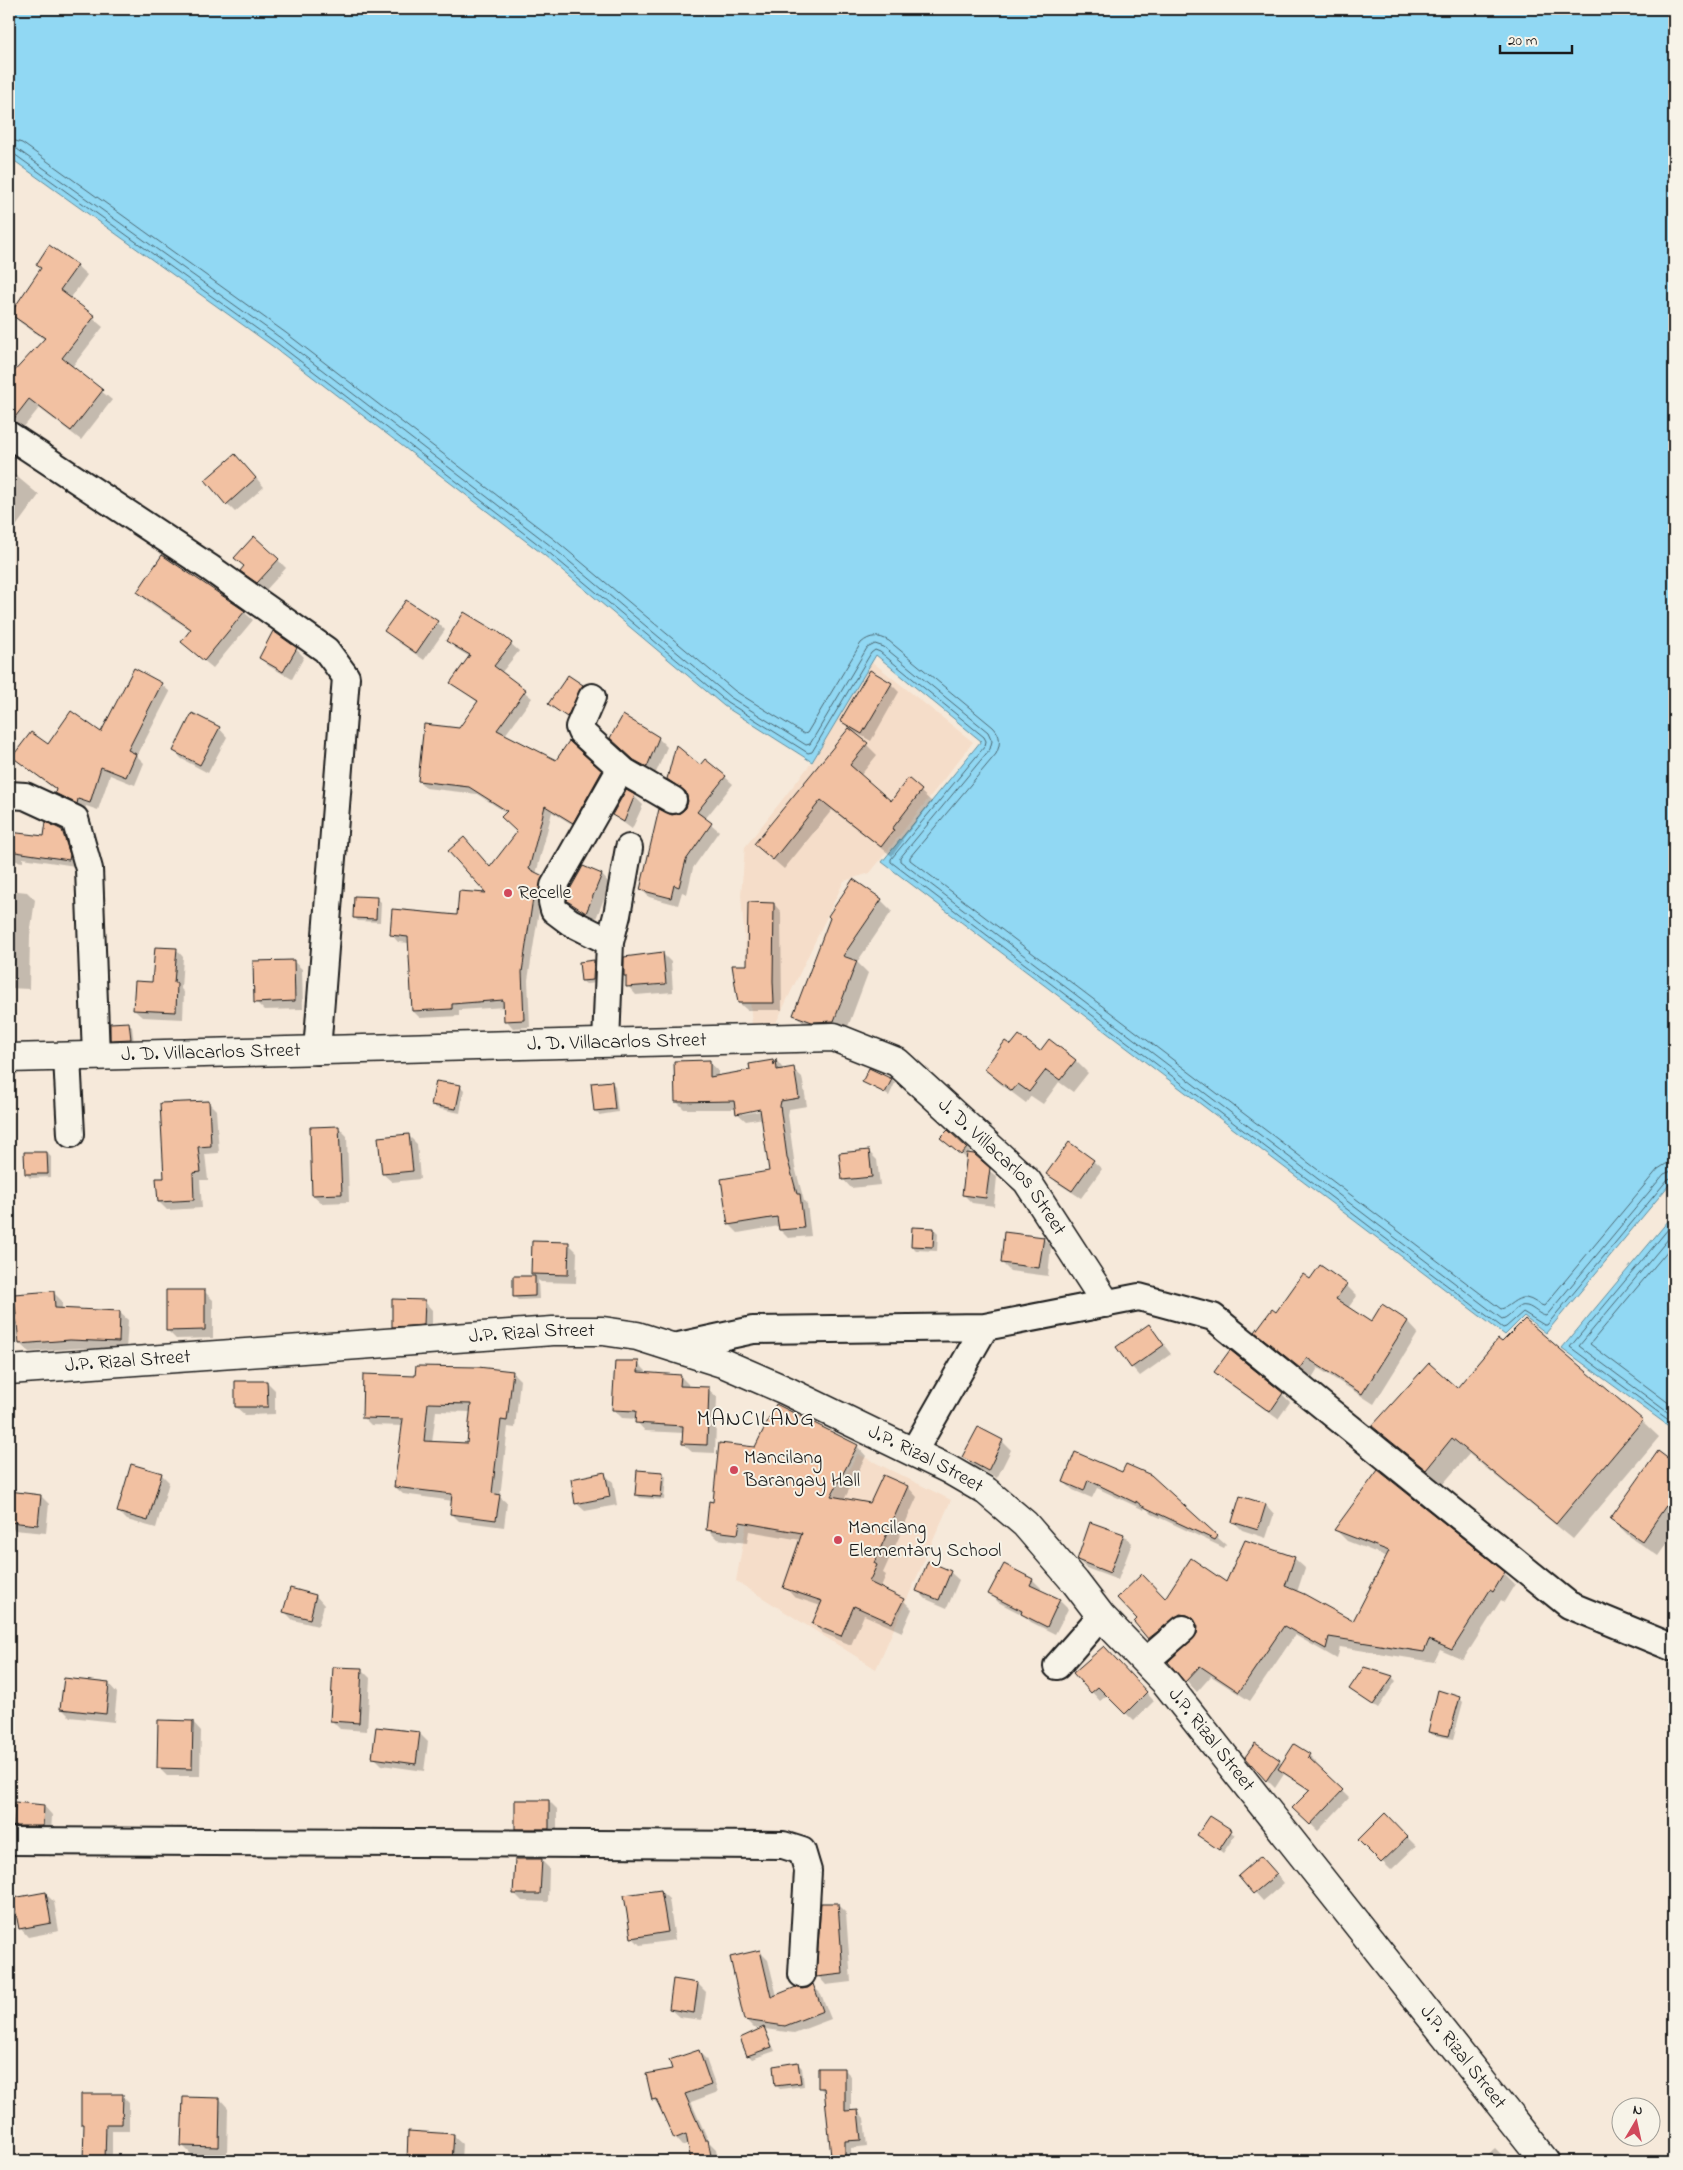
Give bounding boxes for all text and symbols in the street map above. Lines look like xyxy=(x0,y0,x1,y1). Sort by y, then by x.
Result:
scale bar xyxy=(1500,22,1573,54)
text: 20 m xyxy=(1508,30,1538,52)
place label: Recelle xyxy=(518,879,572,908)
marker: Recelle xyxy=(502,887,514,899)
street label: J. D. Villacarlos Street xyxy=(527,1026,707,1059)
street label: J. D. Villacarlos Street xyxy=(121,1036,301,1070)
street label: J. D. Villacarlos Street xyxy=(931,1091,1073,1242)
street label: J.P. Rizal Street xyxy=(468,1316,595,1351)
street label: J.P. Rizal Street xyxy=(64,1343,192,1380)
district label: MANCILANG xyxy=(697,1404,815,1436)
street label: J.P. Rizal Street xyxy=(863,1418,989,1501)
place label: Mancilang Barangay Hall xyxy=(743,1444,860,1497)
marker: Mancilang Barangay Hall xyxy=(728,1464,740,1476)
place label: Mancilang Elementary School xyxy=(848,1514,1001,1566)
marker: Mancilang Elementary School xyxy=(832,1534,844,1546)
street label: J.P. Rizal Street xyxy=(1161,1682,1262,1799)
street label: J.P. Rizal Street xyxy=(1412,1999,1513,2116)
north arrow xyxy=(1610,2098,1660,2148)
text: N xyxy=(1631,2100,1644,2122)

